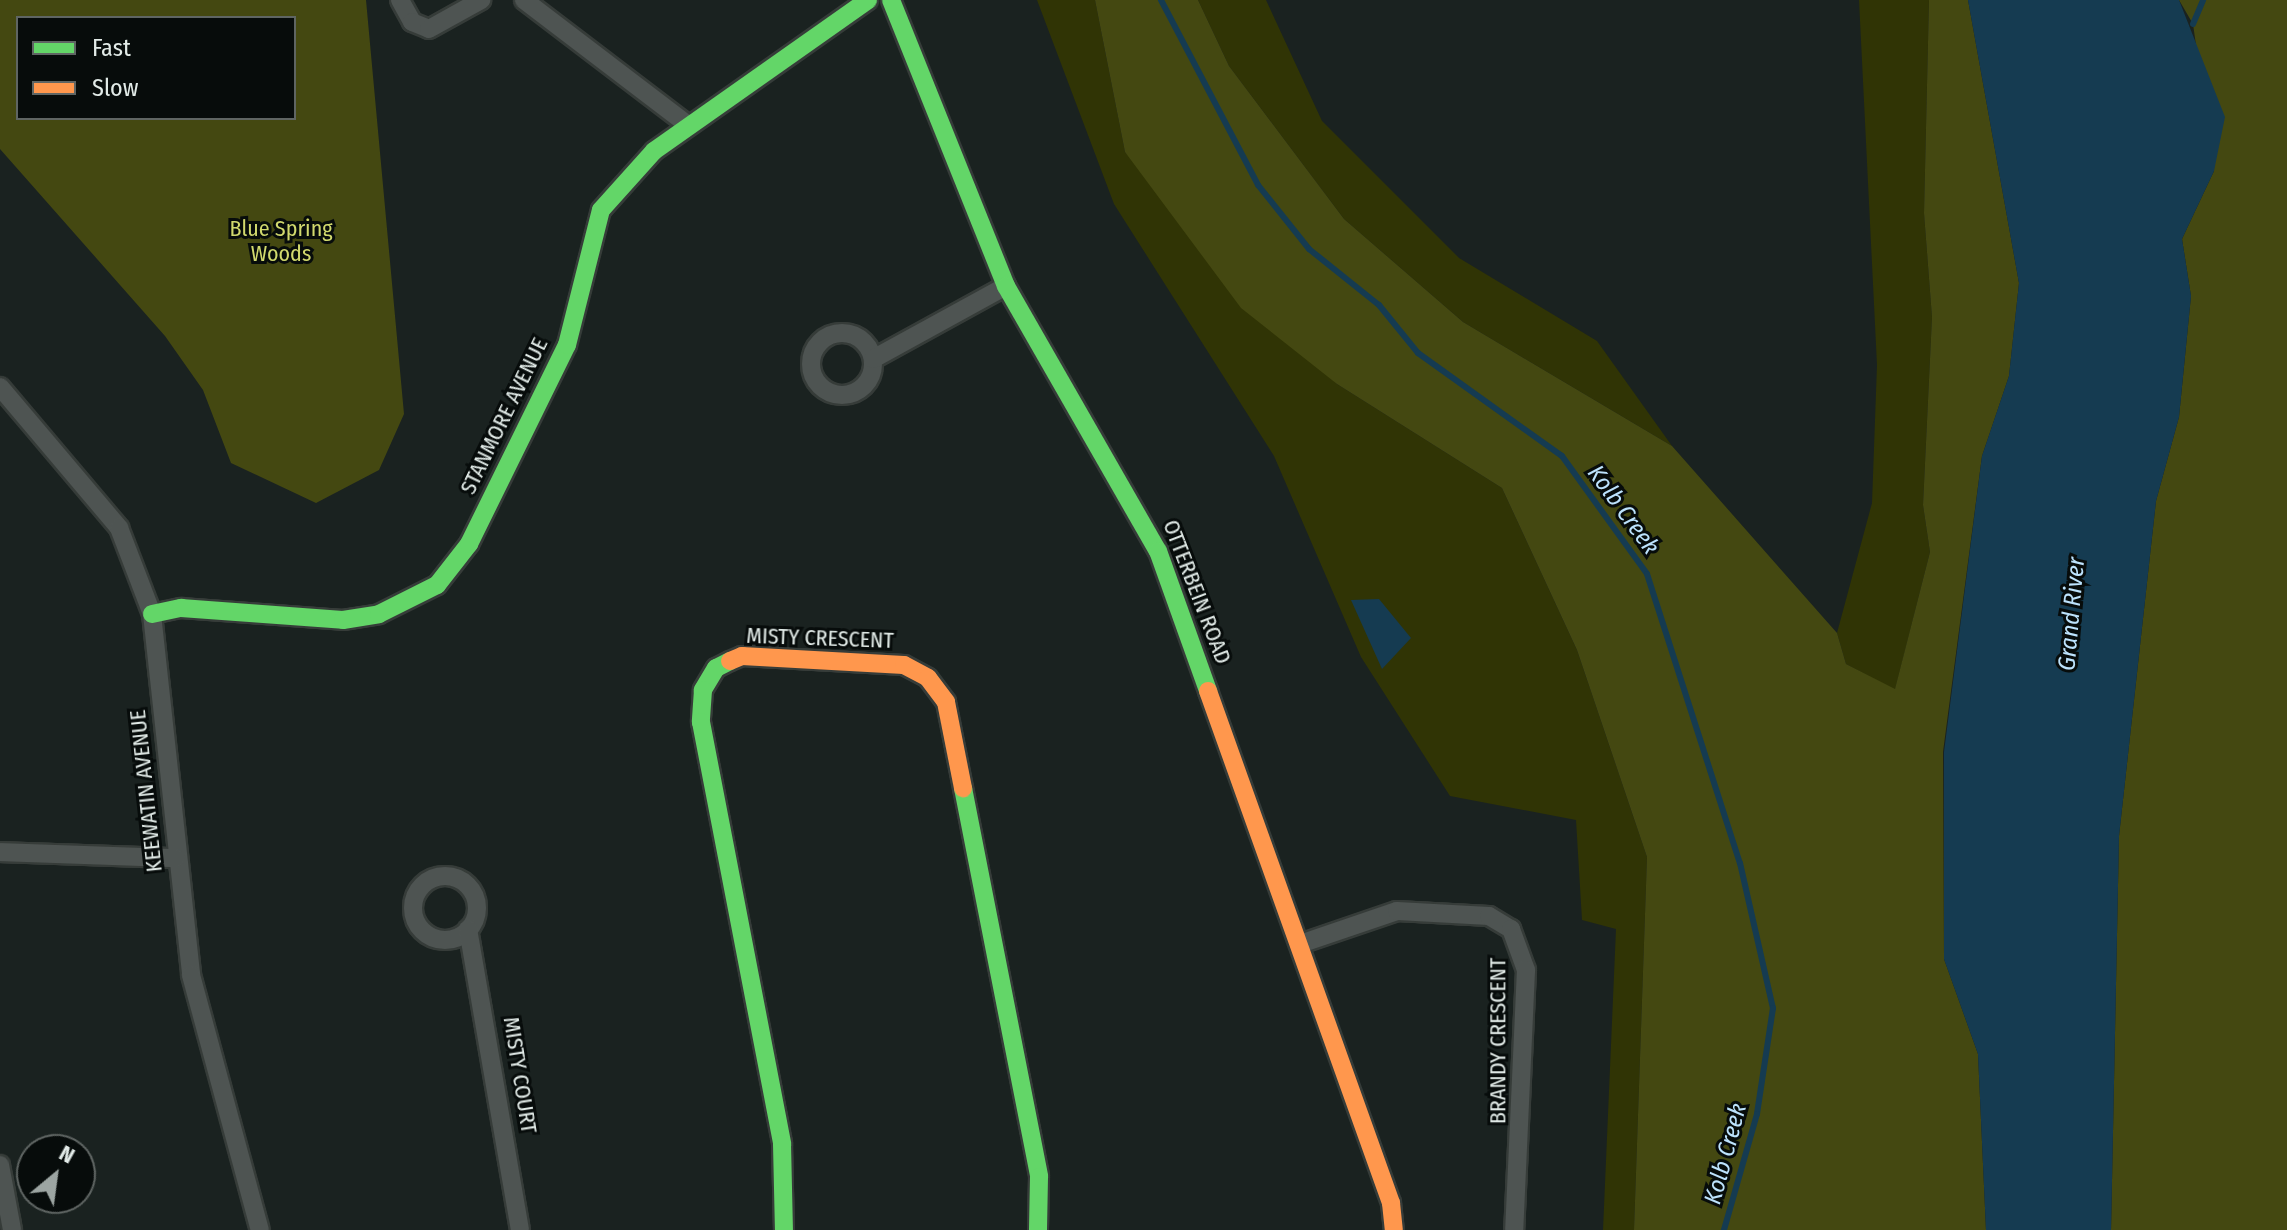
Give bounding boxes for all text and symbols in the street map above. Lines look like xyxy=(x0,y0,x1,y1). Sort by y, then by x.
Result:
legend xyxy=(16,16,296,120)
text: Fast xyxy=(92,34,131,62)
text: Slow xyxy=(92,74,138,102)
park label: Blue Spring Woods xyxy=(229,215,333,266)
street label: STANMORE AVENUE xyxy=(455,334,553,498)
water label: Kolb Creek xyxy=(1581,460,1665,560)
street label: OTTERBEIN ROAD xyxy=(1157,516,1237,668)
water label: Grand River xyxy=(2053,556,2091,672)
street label: MISTY CRESCENT xyxy=(746,622,894,654)
street label: KEEWATIN AVENUE xyxy=(124,709,168,873)
street label: BRANDY CRESCENT xyxy=(1485,958,1511,1124)
street label: MISTY COURT xyxy=(498,1015,542,1135)
water label: Kolb Creek xyxy=(1699,1100,1753,1208)
north arrow xyxy=(16,1134,96,1214)
text: N xyxy=(55,1139,79,1169)

